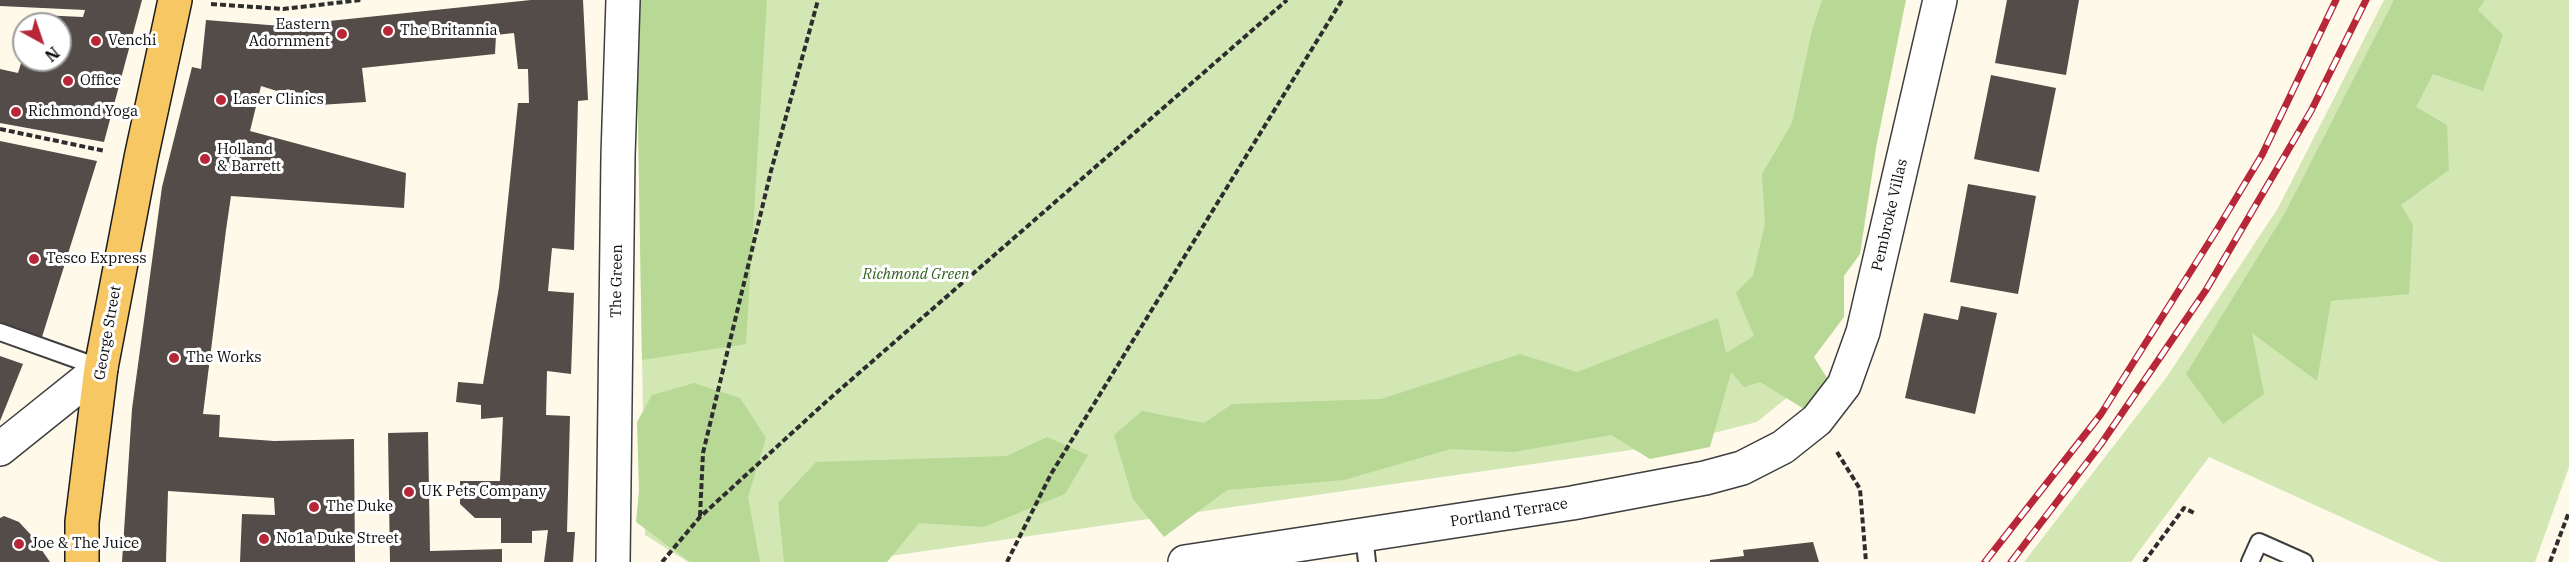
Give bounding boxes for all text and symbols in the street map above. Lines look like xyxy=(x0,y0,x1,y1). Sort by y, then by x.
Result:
north arrow xyxy=(12,12,72,72)
place label: Eastern Adornment xyxy=(249,16,330,51)
place label: The Britannia xyxy=(400,22,498,40)
marker: The Britannia xyxy=(381,24,395,38)
marker: Eastern Adornment xyxy=(335,27,349,41)
place label: Venchi xyxy=(108,32,157,50)
marker: Venchi xyxy=(89,34,103,48)
text: N xyxy=(41,43,64,66)
place label: Office xyxy=(80,72,121,90)
marker: Office xyxy=(61,74,75,88)
place label: Laser Clinics xyxy=(233,91,324,109)
marker: Laser Clinics xyxy=(214,93,228,107)
place label: Richmond Yoga xyxy=(28,103,138,121)
marker: Richmond Yoga xyxy=(9,105,23,119)
place label: Holland & Barrett xyxy=(217,141,281,176)
marker: Holland & Barrett xyxy=(198,152,212,166)
street label: Pembroke Villas xyxy=(1868,157,1912,273)
street label: The Green xyxy=(607,244,627,318)
place label: Tesco Express xyxy=(46,250,146,268)
marker: Tesco Express xyxy=(27,252,41,266)
park label: Richmond Green xyxy=(863,266,969,284)
street label: George Street xyxy=(91,284,125,382)
place label: The Works xyxy=(186,349,262,367)
marker: The Works xyxy=(167,351,181,365)
place label: UK Pets Company xyxy=(421,483,547,501)
marker: UK Pets Company xyxy=(402,485,416,499)
street label: Portland Terrace xyxy=(1449,495,1569,531)
place label: The Duke xyxy=(326,498,393,516)
marker: The Duke xyxy=(307,500,321,514)
place label: No1a Duke Street xyxy=(276,530,399,548)
marker: No1a Duke Street xyxy=(257,532,271,546)
place label: Joe & The Juice xyxy=(31,535,139,553)
marker: Joe & The Juice xyxy=(12,537,26,551)

